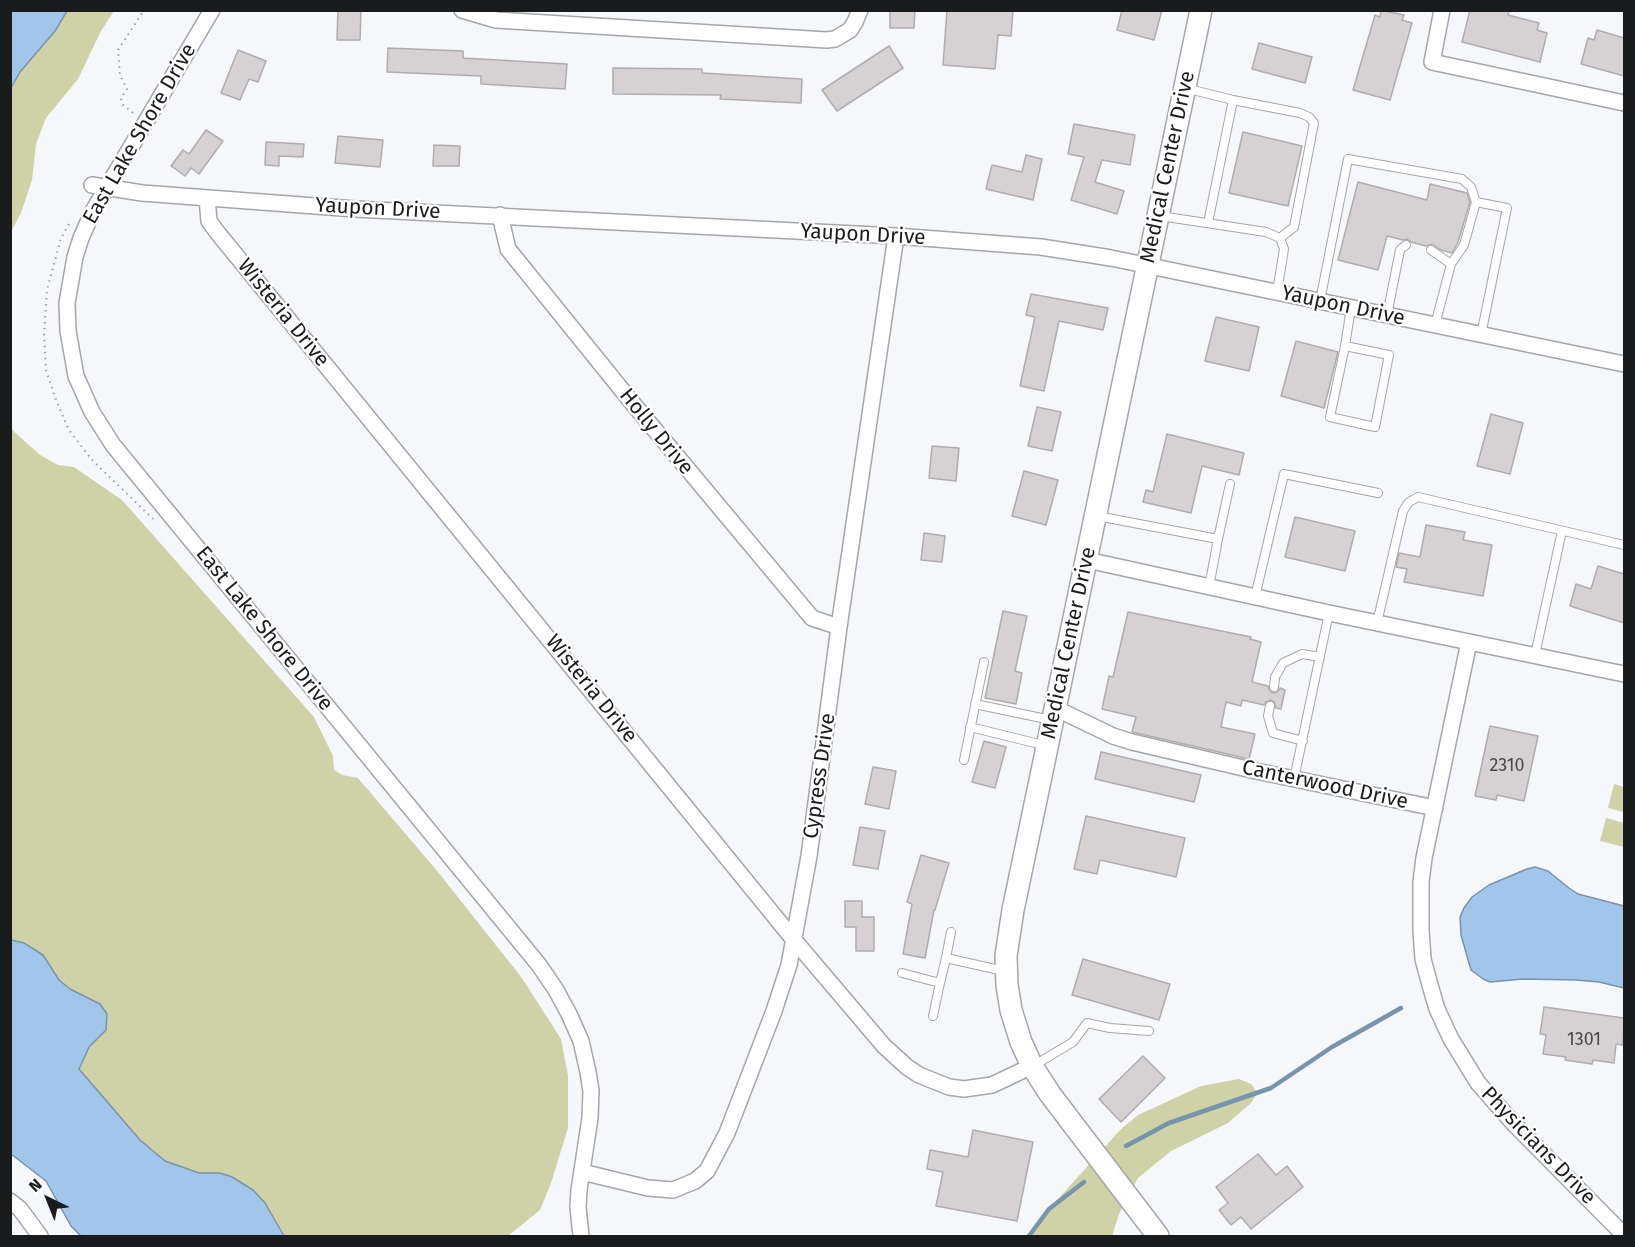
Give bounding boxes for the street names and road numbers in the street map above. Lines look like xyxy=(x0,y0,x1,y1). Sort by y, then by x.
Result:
street label: East Lake Shore Drive xyxy=(78,39,202,229)
street label: Medical Center Drive xyxy=(1135,69,1201,265)
street label: Yaupon Drive xyxy=(315,193,441,225)
street label: Yaupon Drive xyxy=(800,219,926,251)
street label: Wisteria Drive xyxy=(232,254,334,372)
street label: Yaupon Drive xyxy=(1279,281,1407,331)
street label: Holly Drive xyxy=(614,384,698,480)
street label: East Lake Shore Drive xyxy=(190,542,338,716)
street label: Medical Center Drive xyxy=(1036,545,1102,741)
street label: Wisteria Drive xyxy=(540,630,642,748)
street label: Cypress Drive xyxy=(799,712,841,840)
street label: Canterwood Drive xyxy=(1240,755,1410,815)
street label: Physicians Drive xyxy=(1475,1082,1601,1210)

